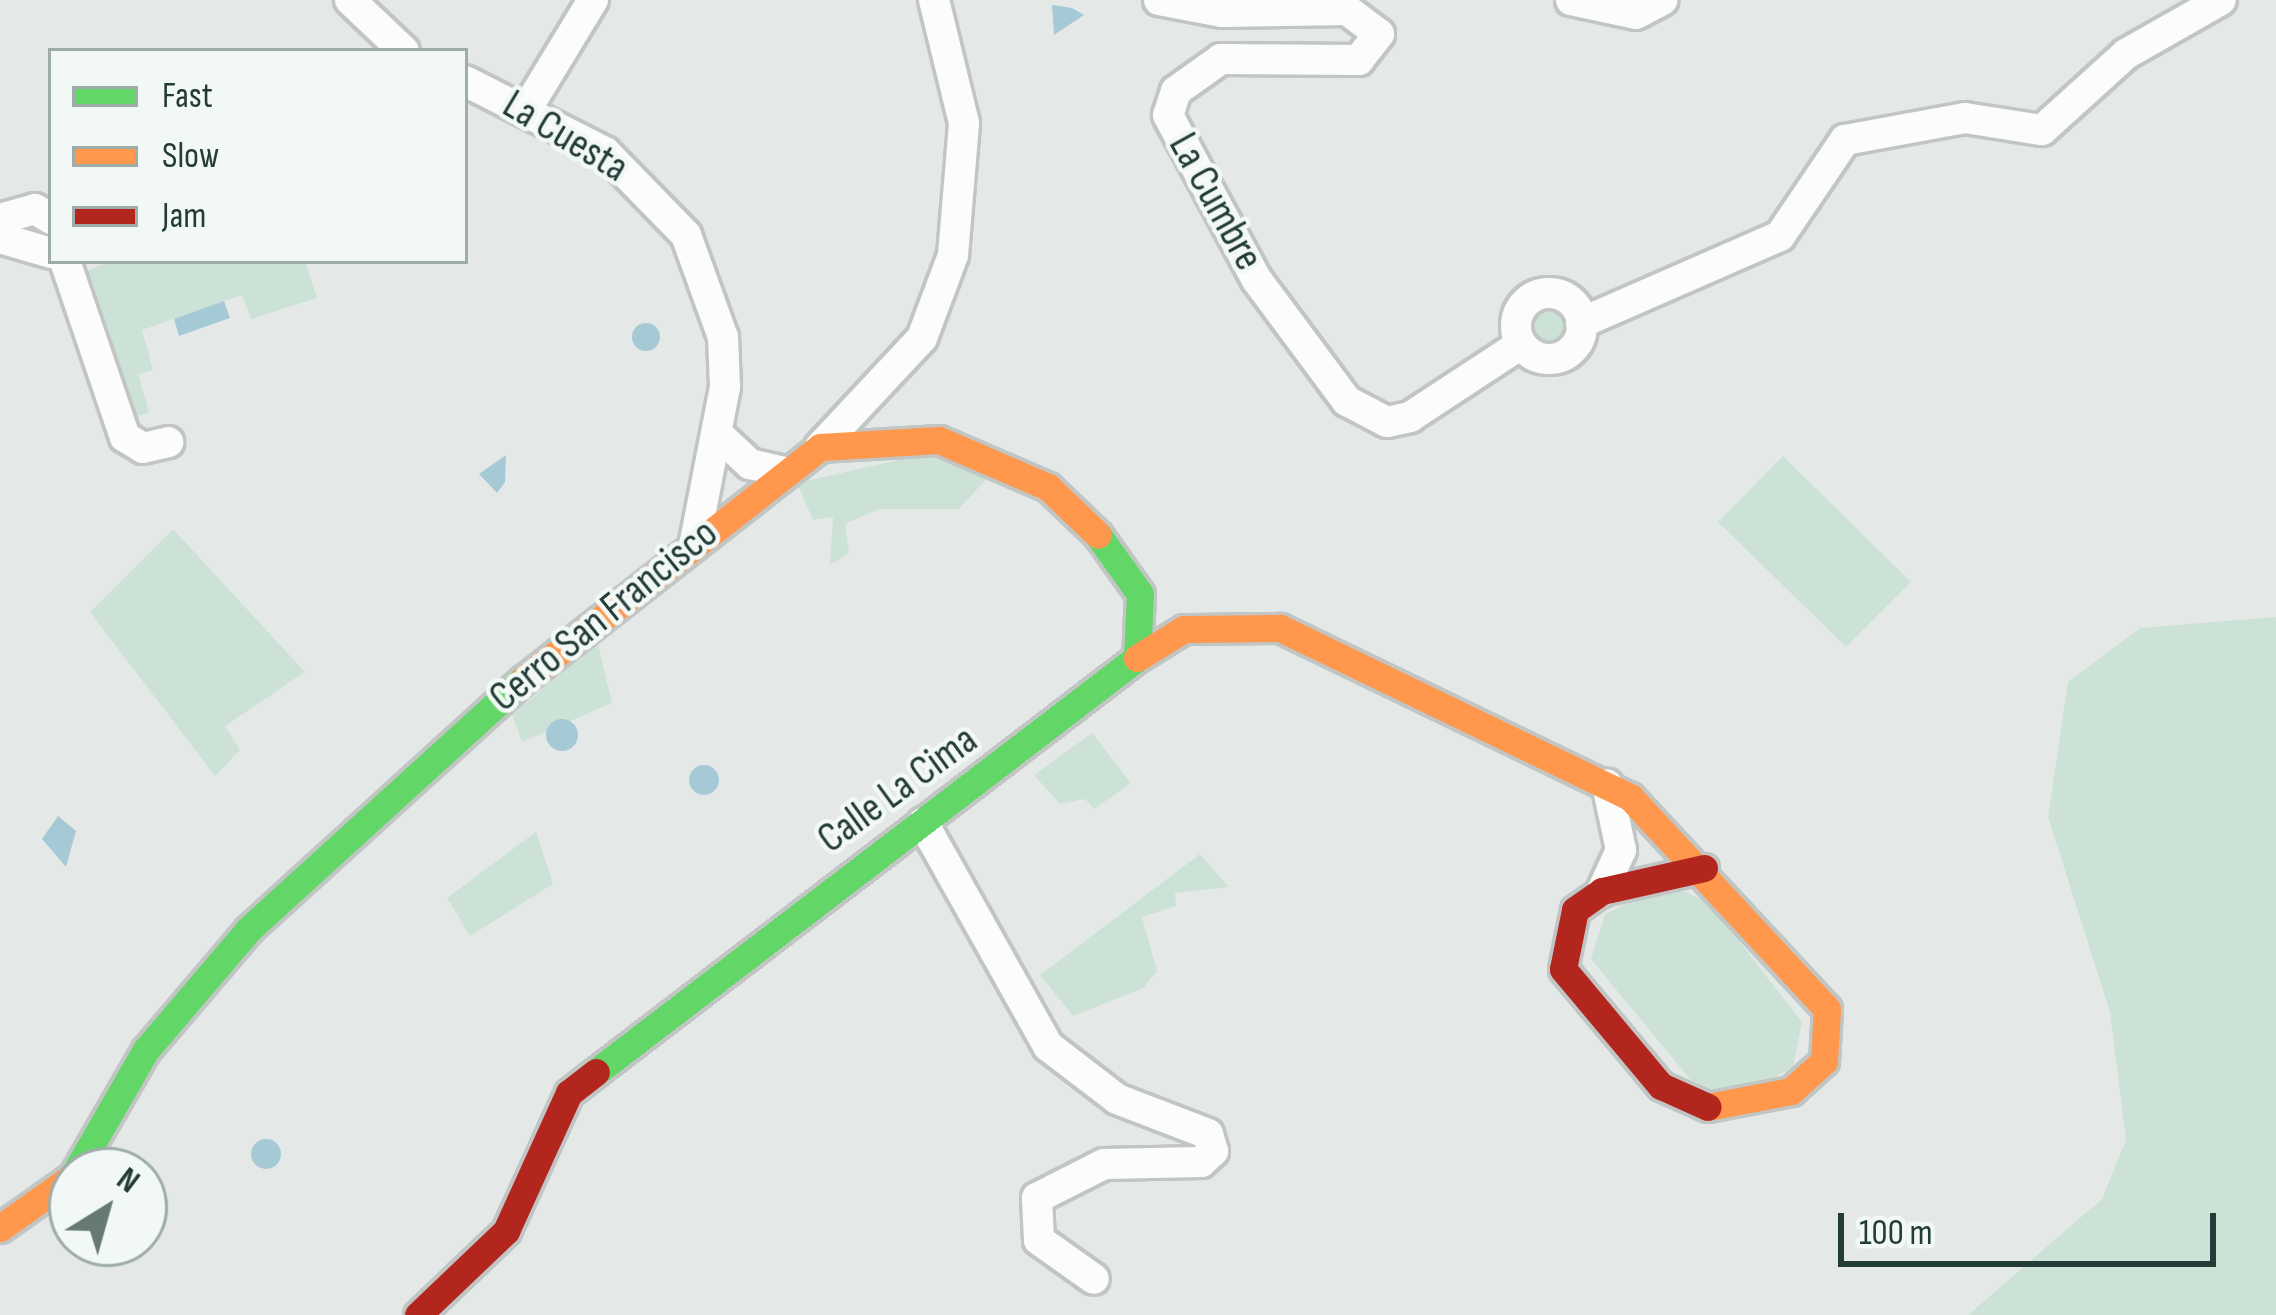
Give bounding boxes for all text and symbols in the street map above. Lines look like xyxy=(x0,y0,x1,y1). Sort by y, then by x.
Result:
legend xyxy=(48,48,468,264)
text: Fast xyxy=(162,75,213,118)
street label: La Cuesta xyxy=(493,80,637,194)
street label: La Cumbre xyxy=(1157,125,1273,279)
text: Slow xyxy=(162,135,219,178)
text: Jam xyxy=(162,195,206,238)
street label: Cerro San Francisco xyxy=(480,509,728,723)
street label: Calle La Cima xyxy=(808,715,988,865)
north arrow xyxy=(48,1147,168,1267)
text: N xyxy=(109,1159,147,1202)
scale bar xyxy=(1844,1189,2222,1263)
text: 100 m xyxy=(1859,1212,1933,1255)

